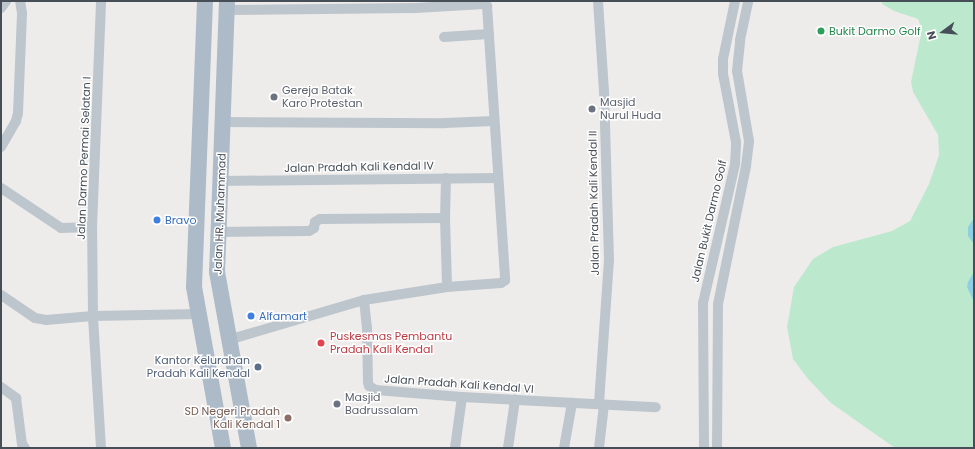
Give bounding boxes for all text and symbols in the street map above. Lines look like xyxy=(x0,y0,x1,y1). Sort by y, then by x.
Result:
north arrow xyxy=(923,12,963,52)
place label: Bukit Darmo Golf xyxy=(829,24,921,38)
marker: Bukit Darmo Golf xyxy=(816,26,826,36)
text: N xyxy=(923,29,940,41)
street label: Jalan Darmo Permai Selatan I xyxy=(75,76,93,240)
place label: Gereja Batak Karo Protestan xyxy=(282,84,363,110)
marker: Gereja Batak Karo Protestan xyxy=(269,92,279,102)
place label: Masjid Nurul Huda xyxy=(600,96,661,122)
marker: Masjid Nurul Huda xyxy=(587,104,597,114)
street label: Jalan Pradah Kali Kendal II xyxy=(586,130,602,276)
street label: Jalan HR. Muhammad xyxy=(211,153,229,275)
street label: Jalan Pradah Kali Kendal IV xyxy=(284,159,434,175)
street label: Jalan Bukit Darmo Golf xyxy=(689,159,729,283)
place label: Bravo xyxy=(165,213,196,227)
marker: Bravo xyxy=(152,215,162,225)
place label: Alfamart xyxy=(259,309,307,323)
marker: Alfamart xyxy=(246,311,256,321)
place label: Puskesmas Pembantu Pradah Kali Kendal xyxy=(330,330,452,356)
marker: Puskesmas Pembantu Pradah Kali Kendal xyxy=(315,337,327,349)
place label: Kantor Kelurahan Pradah Kali Kendal xyxy=(147,354,250,380)
marker: Kantor Kelurahan Pradah Kali Kendal xyxy=(253,362,263,372)
street label: Jalan Pradah Kali Kendal VI xyxy=(384,372,534,396)
place label: Masjid Badrussalam xyxy=(345,391,418,417)
marker: Masjid Badrussalam xyxy=(332,399,342,409)
place label: SD Negeri Pradah Kali Kendal 1 xyxy=(184,405,280,431)
marker: SD Negeri Pradah Kali Kendal 1 xyxy=(283,413,293,423)

